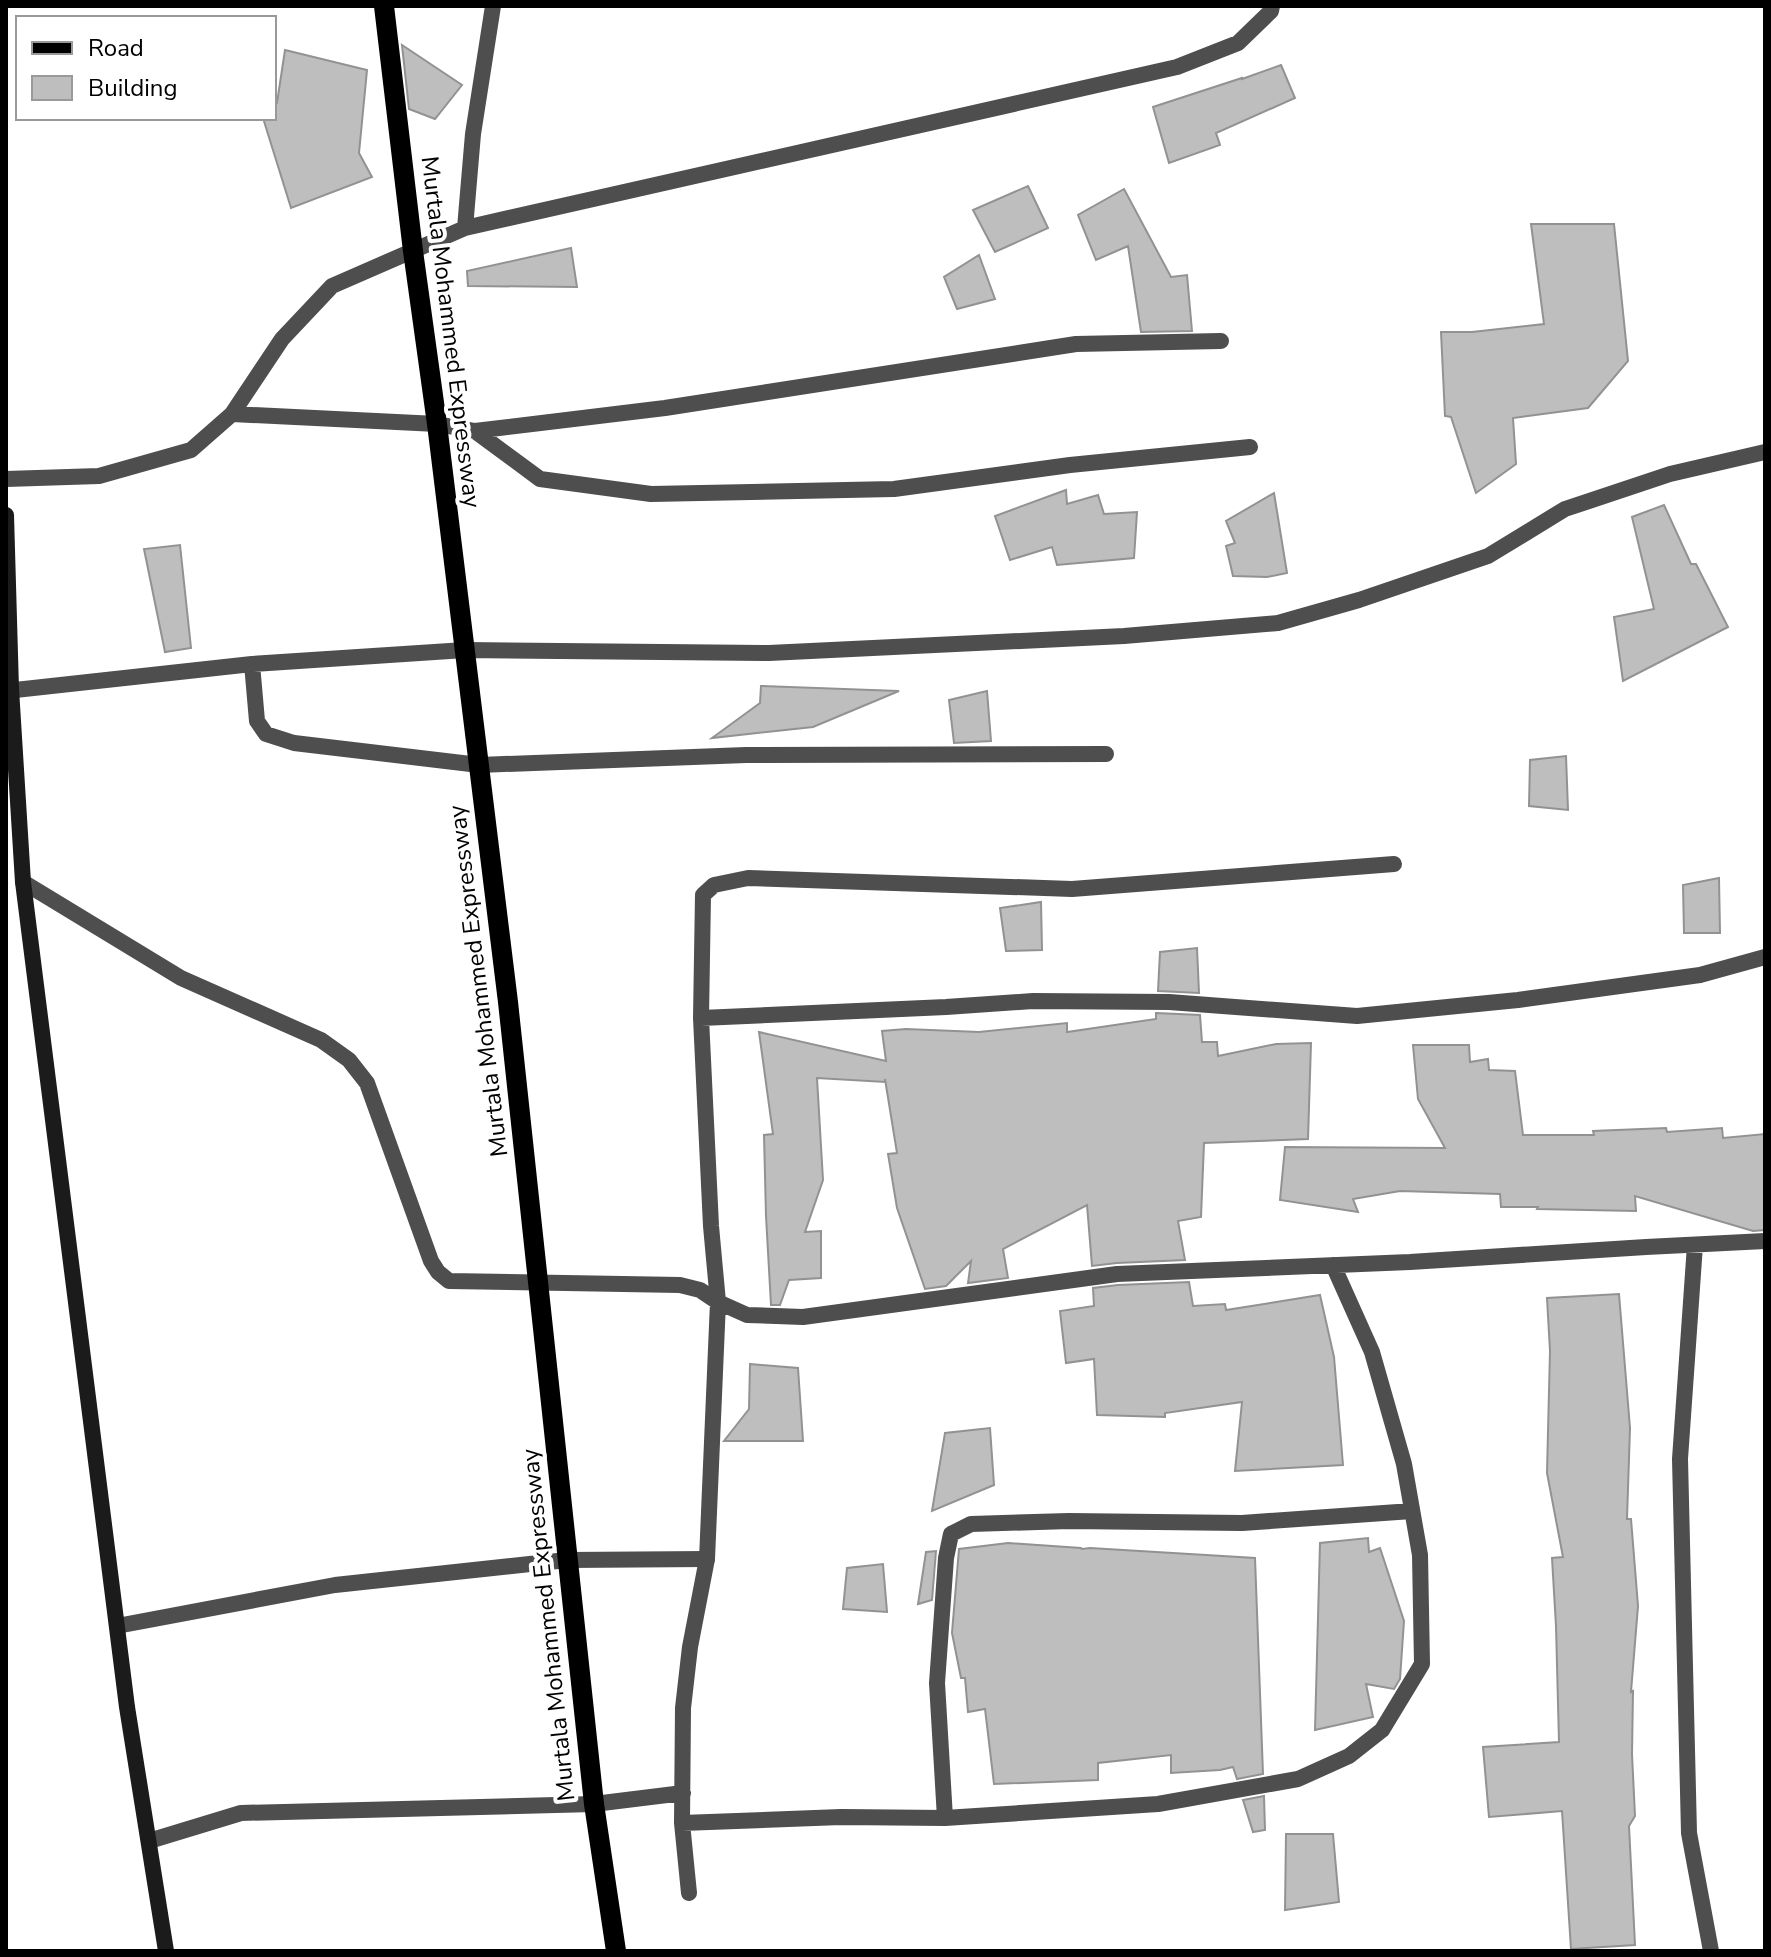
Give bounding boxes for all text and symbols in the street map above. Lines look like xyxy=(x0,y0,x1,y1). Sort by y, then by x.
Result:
legend xyxy=(16,16,276,120)
text: Road xyxy=(88,32,144,64)
text: Building xyxy=(88,72,178,104)
street label: Murtala Mohammed Expressway xyxy=(414,154,489,510)
street label: Murtala Mohammed Expressway xyxy=(440,803,515,1159)
street label: Murtala Mohammed Expressway xyxy=(514,1447,582,1803)

